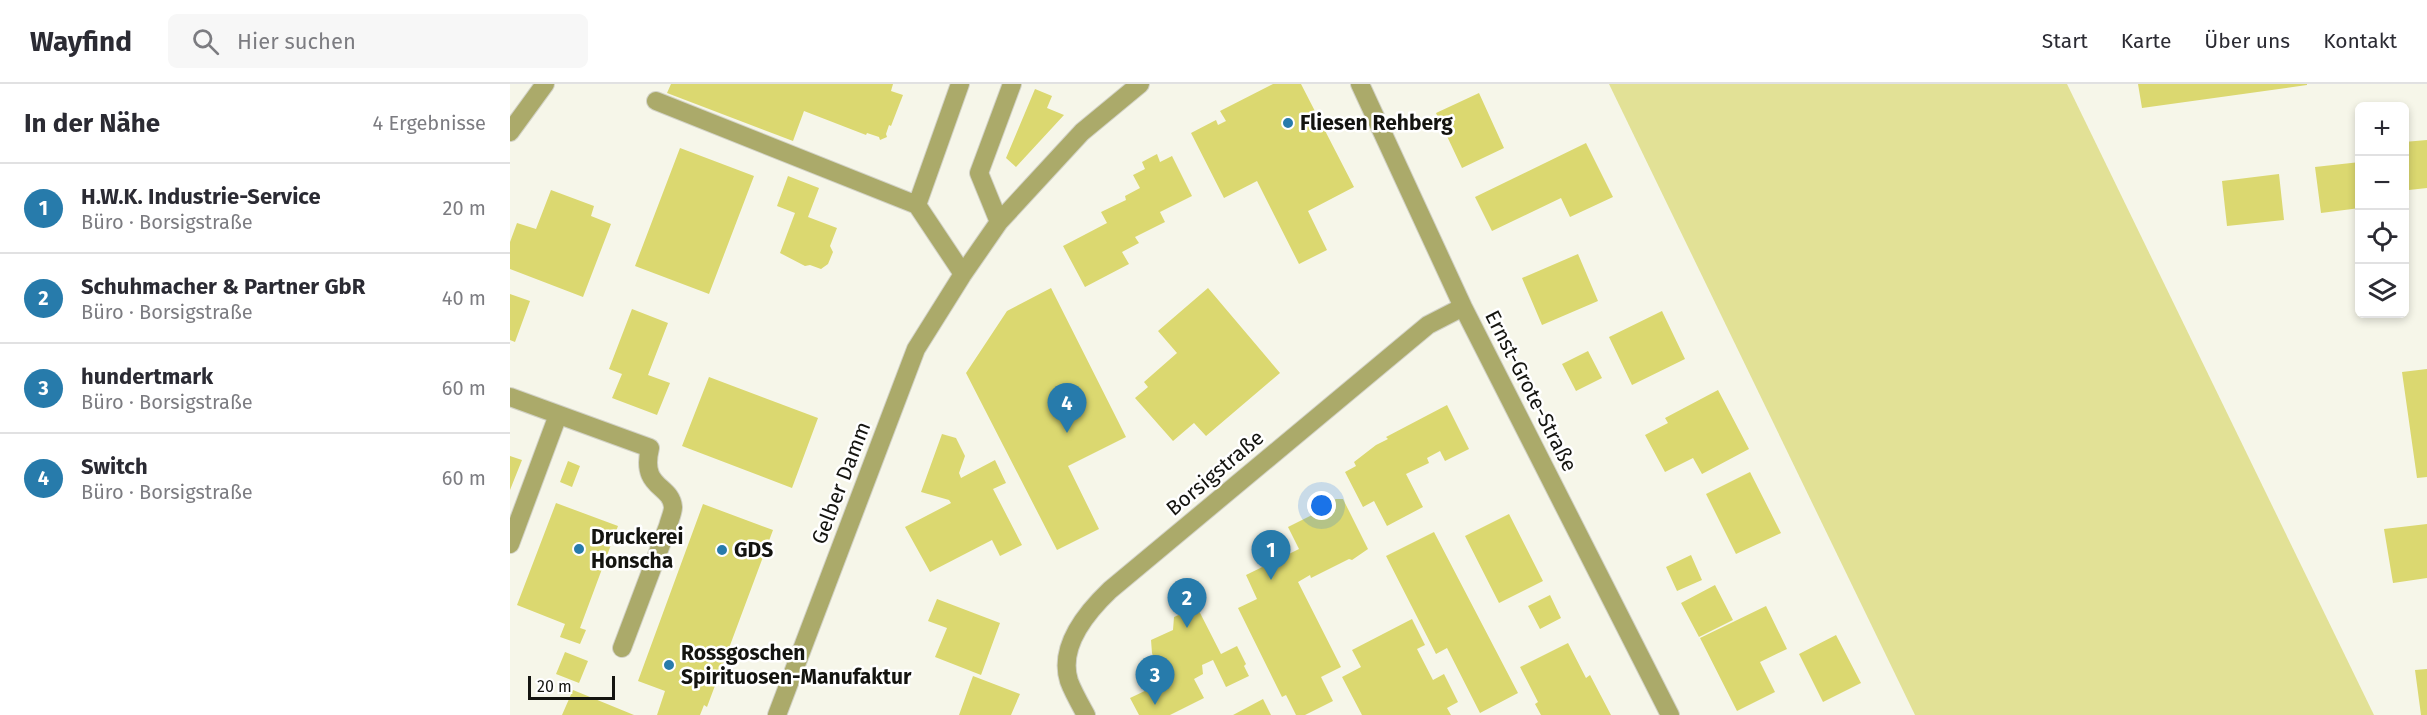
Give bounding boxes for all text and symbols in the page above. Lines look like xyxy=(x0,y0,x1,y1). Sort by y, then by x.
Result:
search box xyxy=(168,14,588,68)
text: Wayfind xyxy=(30,25,132,58)
icon: search xyxy=(189,25,222,58)
text: Hier suchen xyxy=(237,28,356,55)
text: Start xyxy=(2042,28,2088,54)
text: Karte xyxy=(2121,28,2171,54)
text: Über uns xyxy=(2204,28,2290,54)
text: Kontakt xyxy=(2323,28,2397,54)
map controls xyxy=(2355,102,2409,318)
button: + xyxy=(2355,102,2409,156)
text: In der Nähe xyxy=(24,108,160,139)
place label: Fliesen Rehberg xyxy=(1300,110,1453,136)
text: 4 Ergebnisse xyxy=(373,111,486,135)
marker: Fliesen Rehberg xyxy=(1281,116,1295,130)
button: − xyxy=(2355,156,2409,210)
text: H.W.K. Industrie-Service xyxy=(81,183,321,210)
text: 1 xyxy=(39,196,48,220)
text: 20 m xyxy=(443,196,486,220)
text: Büro · Borsigstraße xyxy=(81,210,253,234)
button: locate xyxy=(2355,210,2409,264)
button: layers xyxy=(2355,264,2409,318)
text: Schuhmacher & Partner GbR xyxy=(81,273,365,300)
text: 2 xyxy=(38,286,49,310)
text: 40 m xyxy=(442,286,486,310)
text: Büro · Borsigstraße xyxy=(81,300,253,324)
street label: Ernst-Grote-Straße xyxy=(1479,306,1583,476)
text: hundertmark xyxy=(81,363,213,390)
text: 3 xyxy=(38,376,49,400)
text: 60 m xyxy=(442,376,486,400)
pin: 4 xyxy=(1048,384,1086,433)
text: Büro · Borsigstraße xyxy=(81,390,253,414)
street label: Gelber Damm xyxy=(806,418,876,548)
street label: Borsigstraße xyxy=(1161,425,1269,521)
text: Switch xyxy=(81,453,148,480)
text: 4 xyxy=(38,466,49,490)
text: 60 m xyxy=(442,466,486,490)
text: Büro · Borsigstraße xyxy=(81,480,253,504)
your location xyxy=(1307,491,1336,520)
place label: Druckerei Honscha xyxy=(591,524,683,574)
pin: 1 xyxy=(1252,530,1290,580)
place label: GDS xyxy=(734,537,773,563)
marker: Druckerei Honscha xyxy=(572,542,586,556)
marker: GDS xyxy=(715,543,729,557)
pin: 2 xyxy=(1168,578,1206,628)
place label: Rossgoschen Spirituosen-Manufaktur xyxy=(681,640,912,690)
pin: 3 xyxy=(1136,656,1174,705)
marker: Rossgoschen Spirituosen-Manufaktur xyxy=(662,658,676,672)
scale bar xyxy=(528,673,615,700)
text: 20 m xyxy=(537,677,572,696)

